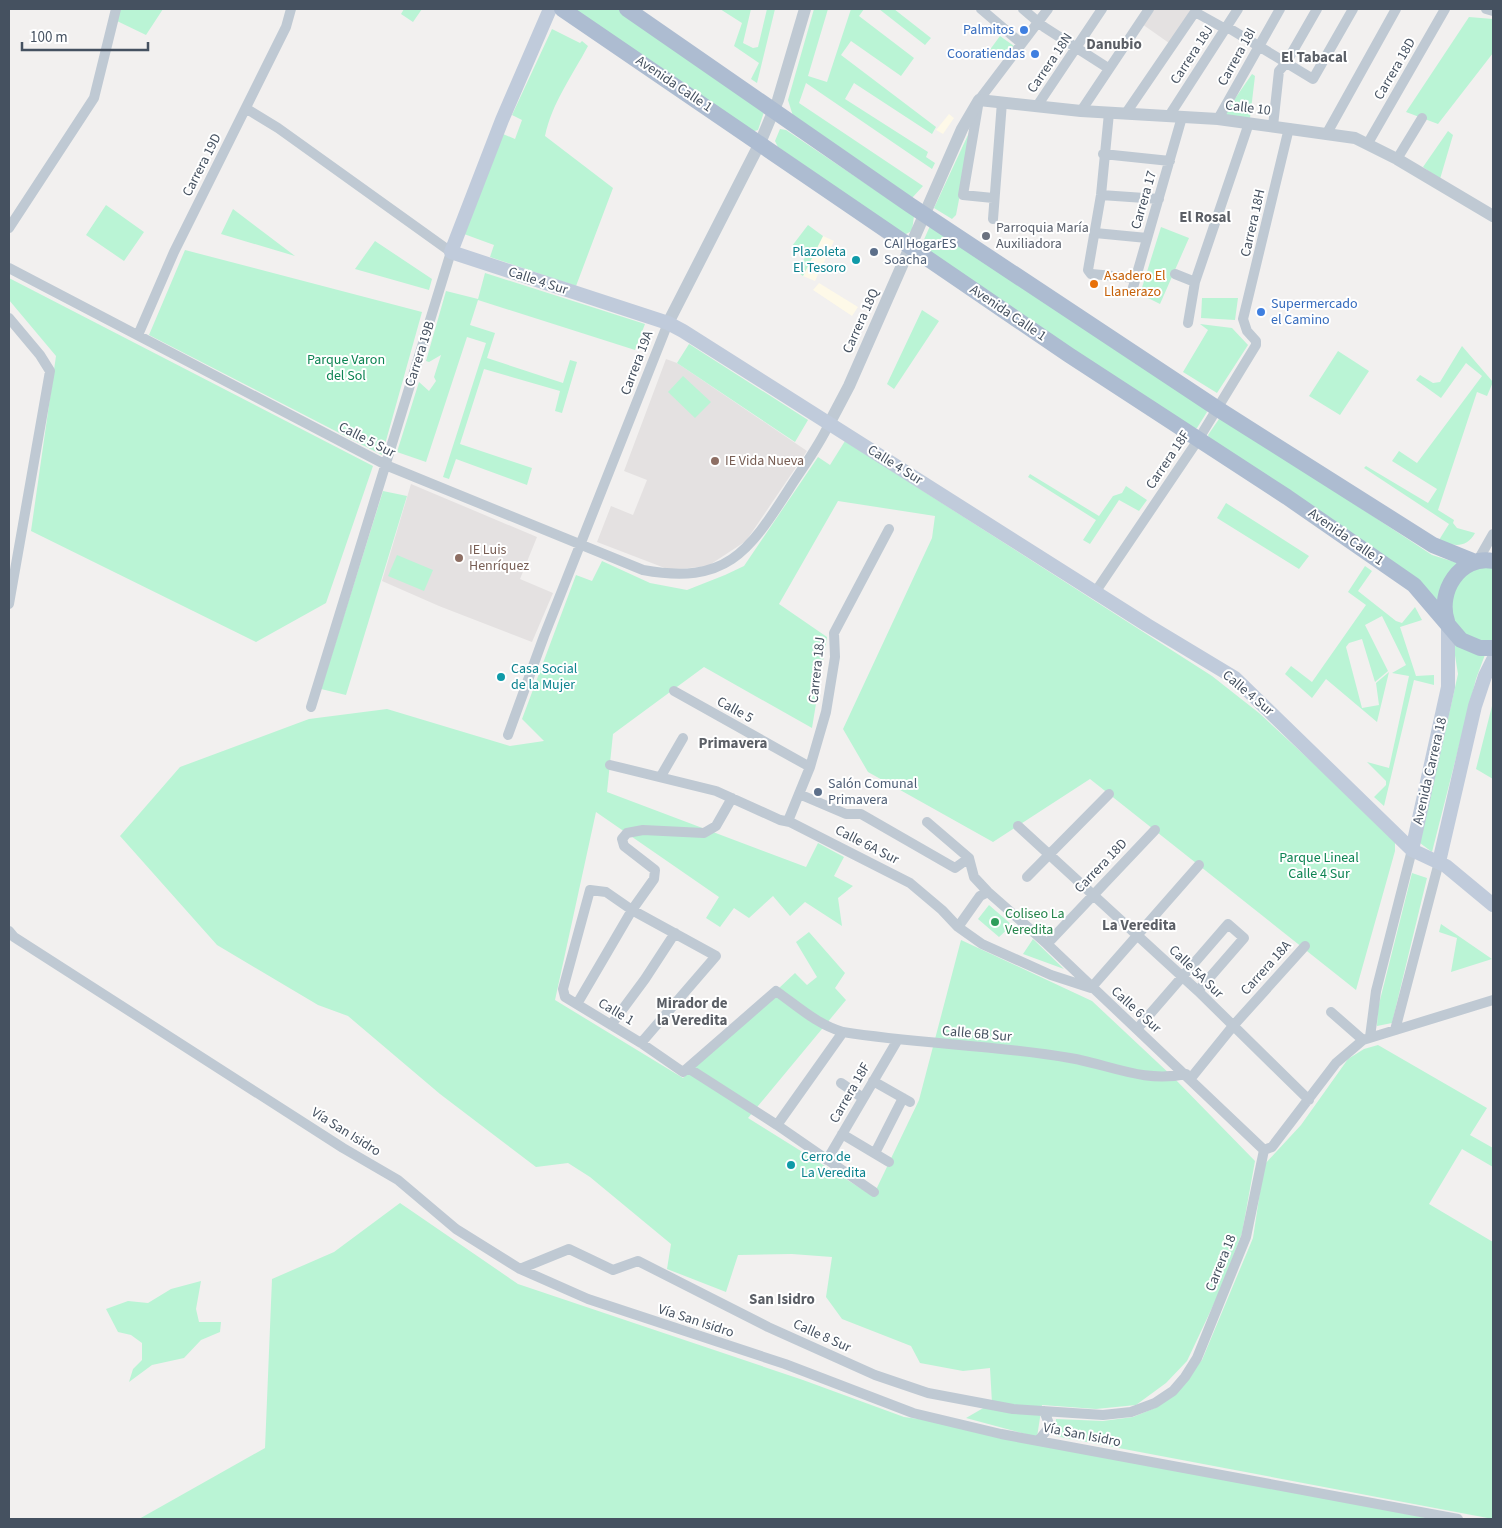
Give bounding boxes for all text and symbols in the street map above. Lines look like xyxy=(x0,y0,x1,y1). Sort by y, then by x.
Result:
scale bar xyxy=(22,20,149,52)
place label: Palmitos xyxy=(963,20,1014,40)
street label: Carrera 18J xyxy=(1165,22,1219,88)
marker: Palmitos xyxy=(1018,24,1030,36)
street label: Carrera 18I xyxy=(1213,24,1261,90)
text: 100 m xyxy=(30,27,68,48)
street label: Carrera 18N xyxy=(1022,29,1078,97)
district label: Danubio xyxy=(1086,34,1142,55)
street label: Carrera 18D xyxy=(1369,34,1421,104)
place label: Cooratiendas xyxy=(947,44,1025,64)
district label: El Tabacal xyxy=(1281,47,1348,68)
marker: Cooratiendas xyxy=(1029,48,1041,60)
street label: Avenida Calle 1 xyxy=(632,51,716,117)
street label: Calle 10 xyxy=(1224,95,1272,121)
street label: Carrera 19D xyxy=(178,130,226,200)
street label: Carrera 17 xyxy=(1126,168,1162,232)
street label: Carrera 18H xyxy=(1235,187,1271,259)
district label: El Rosal xyxy=(1179,207,1232,228)
place label: Parroquia María Auxiliadora xyxy=(996,218,1089,254)
marker: Parroquia María Auxiliadora xyxy=(980,230,992,242)
place label: CAI HogarES Soacha xyxy=(884,234,956,270)
place label: Plazoleta El Tesoro xyxy=(792,242,846,278)
marker: CAI HogarES Soacha xyxy=(868,246,880,258)
marker: Plazoleta El Tesoro xyxy=(850,254,862,266)
street label: Calle 4 Sur xyxy=(506,262,571,300)
place label: Asadero El Llanerazo xyxy=(1104,266,1166,302)
marker: Asadero El Llanerazo xyxy=(1088,278,1100,290)
street label: Avenida Calle 1 xyxy=(966,280,1050,346)
street label: Carrera 18Q xyxy=(838,285,884,357)
place label: Supermercado el Camino xyxy=(1271,294,1358,330)
marker: Supermercado el Camino xyxy=(1255,306,1267,318)
street label: Carrera 19B xyxy=(400,319,440,389)
street label: Carrera 19A xyxy=(616,328,659,398)
park label: Parque Varon del Sol xyxy=(307,350,385,386)
street label: Calle 5 Sur xyxy=(335,417,399,463)
street label: Carrera 18F xyxy=(1141,427,1195,493)
street label: Calle 4 Sur xyxy=(864,440,927,490)
place label: IE Vida Nueva xyxy=(725,451,804,471)
marker: IE Vida Nueva xyxy=(709,455,721,467)
street label: Avenida Calle 1 xyxy=(1304,503,1388,571)
place label: IE Luis Henríquez xyxy=(469,540,529,576)
marker: IE Luis Henríquez xyxy=(453,552,465,564)
street label: Carrera 18J xyxy=(804,636,830,704)
place label: Casa Social de la Mujer xyxy=(511,659,578,695)
street label: Calle 4 Sur xyxy=(1218,666,1278,721)
marker: Casa Social de la Mujer xyxy=(495,671,507,683)
street label: Calle 5 xyxy=(713,692,757,728)
street label: Avenida Carrera 18 xyxy=(1408,715,1452,827)
district label: Primavera xyxy=(699,733,767,754)
place label: Salón Comunal Primavera xyxy=(828,774,918,810)
marker: Salón Comunal Primavera xyxy=(812,786,824,798)
street label: Calle 6A Sur xyxy=(832,820,903,870)
street label: Carrera 18D xyxy=(1070,834,1132,898)
park label: Parque Lineal Calle 4 Sur xyxy=(1279,848,1359,884)
place label: Coliseo La Veredita xyxy=(1005,904,1065,940)
district label: La Veredita xyxy=(1102,915,1176,936)
marker: Coliseo La Veredita xyxy=(989,916,1001,928)
street label: Carrera 18A xyxy=(1236,936,1296,1000)
street label: Calle 5A Sur xyxy=(1164,941,1228,1003)
street label: Calle 6 Sur xyxy=(1106,982,1166,1038)
street label: Calle 1 xyxy=(594,993,638,1031)
district label: Mirador de la Veredita xyxy=(656,993,728,1031)
street label: Calle 6B Sur xyxy=(941,1021,1013,1047)
street label: Carrera 18F xyxy=(825,1059,875,1127)
street label: Vía San Isidro xyxy=(307,1103,385,1161)
place label: Cerro de La Veredita xyxy=(801,1147,866,1183)
marker: Cerro de La Veredita xyxy=(785,1159,797,1171)
street label: Carrera 18 xyxy=(1201,1231,1241,1295)
district label: San Isidro xyxy=(749,1289,815,1310)
street label: Vía San Isidro xyxy=(655,1299,737,1343)
street label: Calle 8 Sur xyxy=(790,1314,854,1358)
street label: Vía San Isidro xyxy=(1041,1418,1123,1452)

